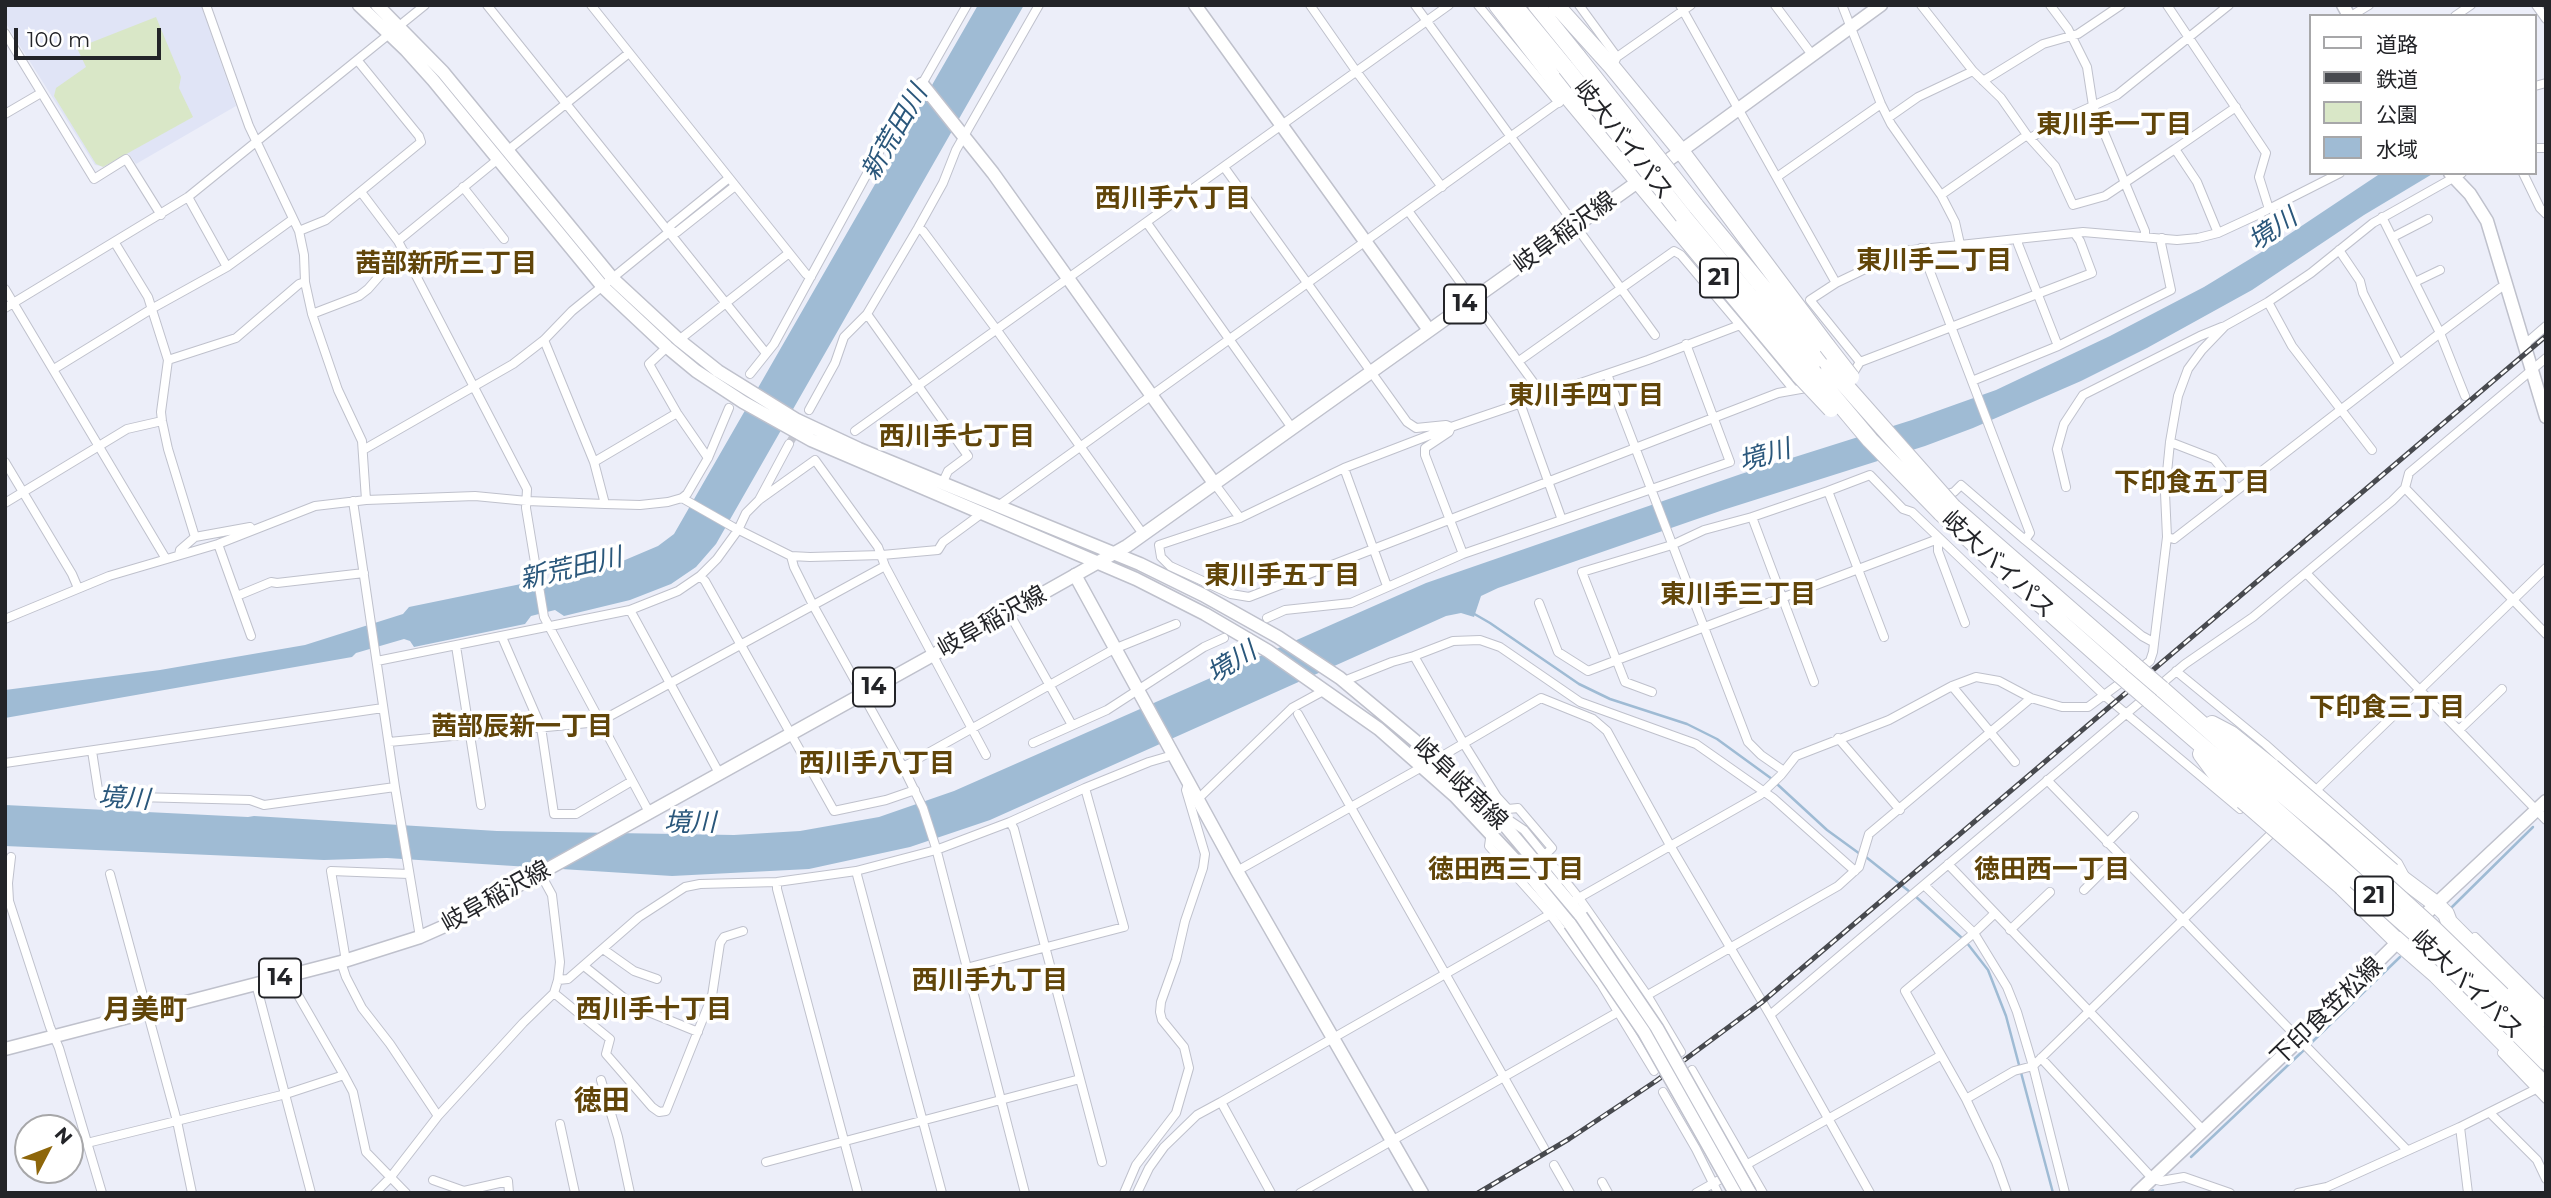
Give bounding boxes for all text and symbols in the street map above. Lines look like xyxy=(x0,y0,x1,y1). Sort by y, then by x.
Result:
scale bar xyxy=(18,14,164,58)
legend xyxy=(2310,14,2537,175)
text: 100 m xyxy=(27,27,90,52)
text: 道路 xyxy=(2376,32,2418,57)
text: 鉄道 xyxy=(2376,67,2418,92)
street label: 岐大バイパス xyxy=(1567,74,1679,206)
water label: 新荒田川 xyxy=(855,80,935,186)
text: 公園 xyxy=(2376,102,2418,127)
district label: 東川手一丁目 xyxy=(2036,109,2192,141)
text: 水域 xyxy=(2376,137,2418,162)
district label: 西川手六丁目 xyxy=(1095,183,1251,215)
street label: 岐阜稲沢線 xyxy=(1508,186,1622,280)
water label: 境川 xyxy=(2243,203,2303,257)
district label: 東川手二丁目 xyxy=(1856,245,2012,277)
district label: 茜部新所三丁目 xyxy=(355,248,537,280)
road number: 21 xyxy=(1700,258,1738,298)
road number: 14 xyxy=(1444,284,1486,324)
district label: 東川手四丁目 xyxy=(1508,380,1664,412)
district label: 西川手七丁目 xyxy=(879,421,1035,453)
water label: 境川 xyxy=(1736,434,1794,478)
district label: 下印食五丁目 xyxy=(2114,467,2270,499)
street label: 岐大バイパス xyxy=(1936,505,2060,625)
water label: 新荒田川 xyxy=(517,542,625,596)
district label: 東川手五丁目 xyxy=(1204,560,1360,592)
district label: 東川手三丁目 xyxy=(1660,579,1816,611)
street label: 岐阜稲沢線 xyxy=(933,580,1051,664)
water label: 境川 xyxy=(1202,636,1262,690)
road number: 14 xyxy=(853,667,895,706)
district label: 下印食三丁目 xyxy=(2309,692,2465,724)
district label: 茜部辰新一丁目 xyxy=(431,711,613,743)
street label: 岐阜岐南線 xyxy=(1407,732,1513,836)
district label: 西川手八丁目 xyxy=(799,748,955,780)
water label: 境川 xyxy=(97,782,151,816)
water label: 境川 xyxy=(664,807,716,839)
district label: 徳田西三丁目 xyxy=(1428,854,1584,886)
district label: 徳田西一丁目 xyxy=(1974,854,2130,886)
street label: 岐阜稲沢線 xyxy=(437,855,555,939)
road number: 21 xyxy=(2355,876,2393,916)
street label: 岐大バイパス xyxy=(2405,925,2529,1045)
street label: 下印食笠松線 xyxy=(2265,952,2389,1072)
road number: 14 xyxy=(259,959,301,998)
district label: 西川手九丁目 xyxy=(912,965,1068,997)
district label: 月美町 xyxy=(103,994,187,1028)
district label: 西川手十丁目 xyxy=(576,994,732,1026)
district label: 徳田 xyxy=(574,1085,630,1119)
north arrow xyxy=(14,1114,84,1184)
text: N xyxy=(50,1123,77,1149)

